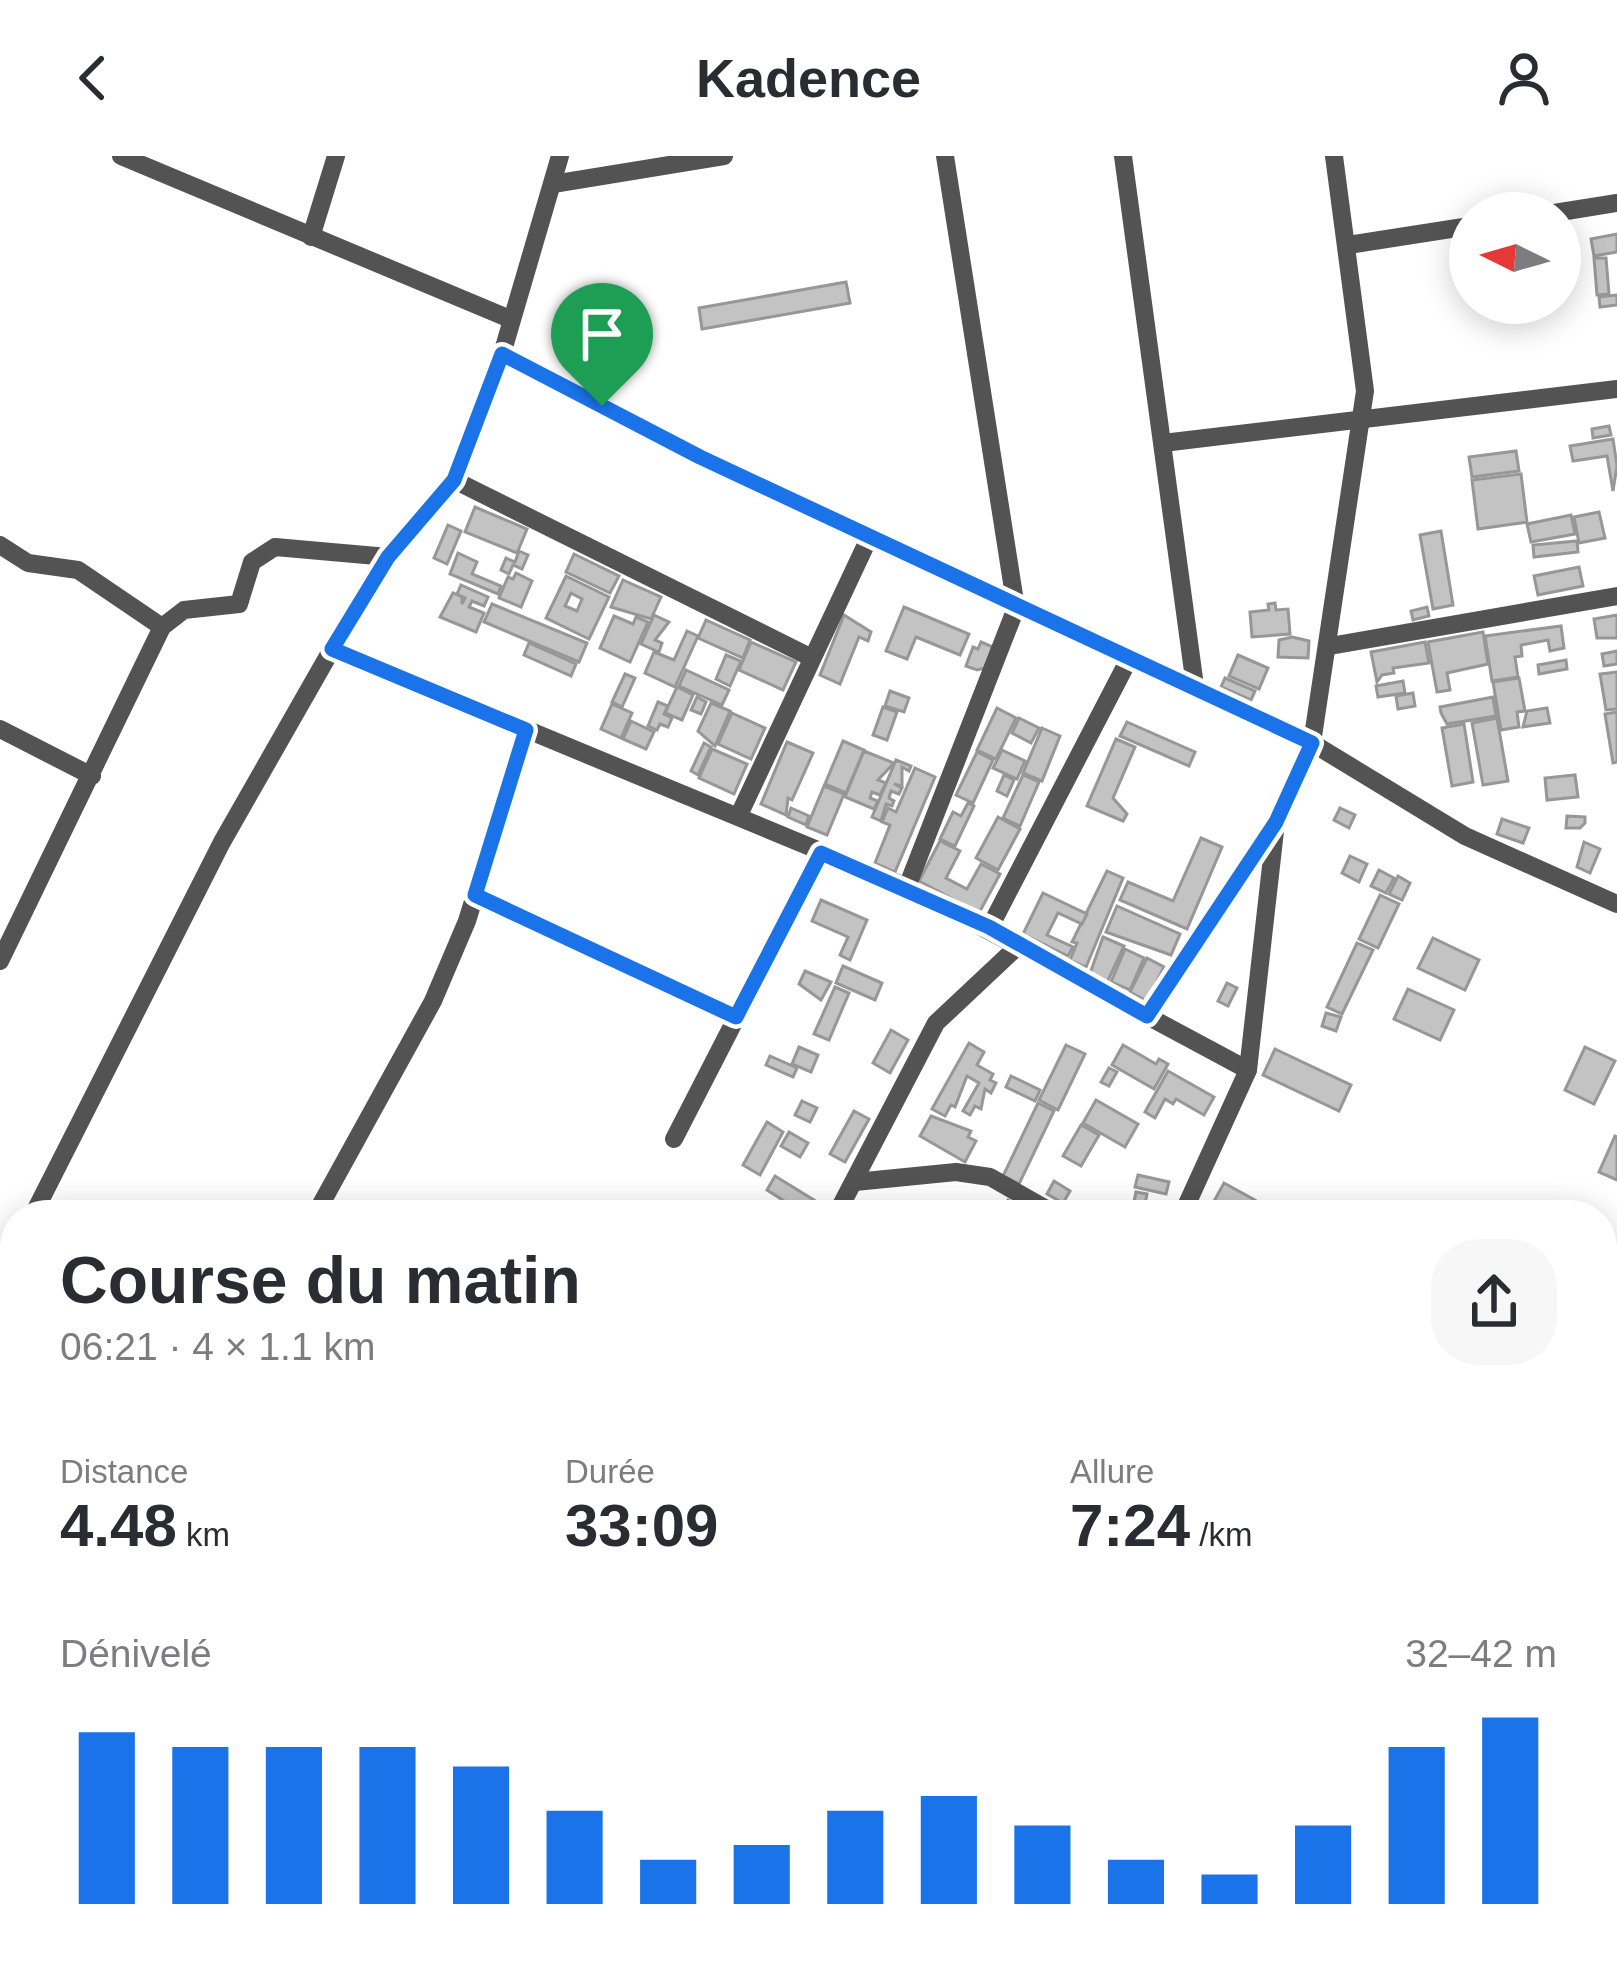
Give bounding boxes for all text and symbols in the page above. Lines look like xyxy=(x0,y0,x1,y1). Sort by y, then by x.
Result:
icon: back xyxy=(60,45,126,111)
icon: person xyxy=(1491,45,1557,111)
text: Kadence xyxy=(696,48,921,108)
north arrow xyxy=(1449,192,1581,324)
map controls xyxy=(1449,192,1581,324)
pin xyxy=(551,283,653,406)
icon: arrive xyxy=(569,301,635,367)
button: share xyxy=(1431,1239,1557,1365)
text: Course du matin xyxy=(60,1243,581,1317)
text: 06:21 · 4 × 1.1 km xyxy=(60,1325,375,1368)
text: Distance xyxy=(60,1453,188,1490)
text: Durée xyxy=(565,1453,655,1490)
text: Allure xyxy=(1070,1453,1154,1490)
text: 4.48 xyxy=(60,1492,177,1559)
text: 33:09 xyxy=(565,1492,718,1559)
text: 7:24 xyxy=(1070,1492,1190,1559)
text: km xyxy=(177,1516,230,1553)
text: /km xyxy=(1190,1516,1252,1553)
text: Dénivelé xyxy=(60,1632,212,1675)
text: 32–42 m xyxy=(1405,1632,1557,1675)

